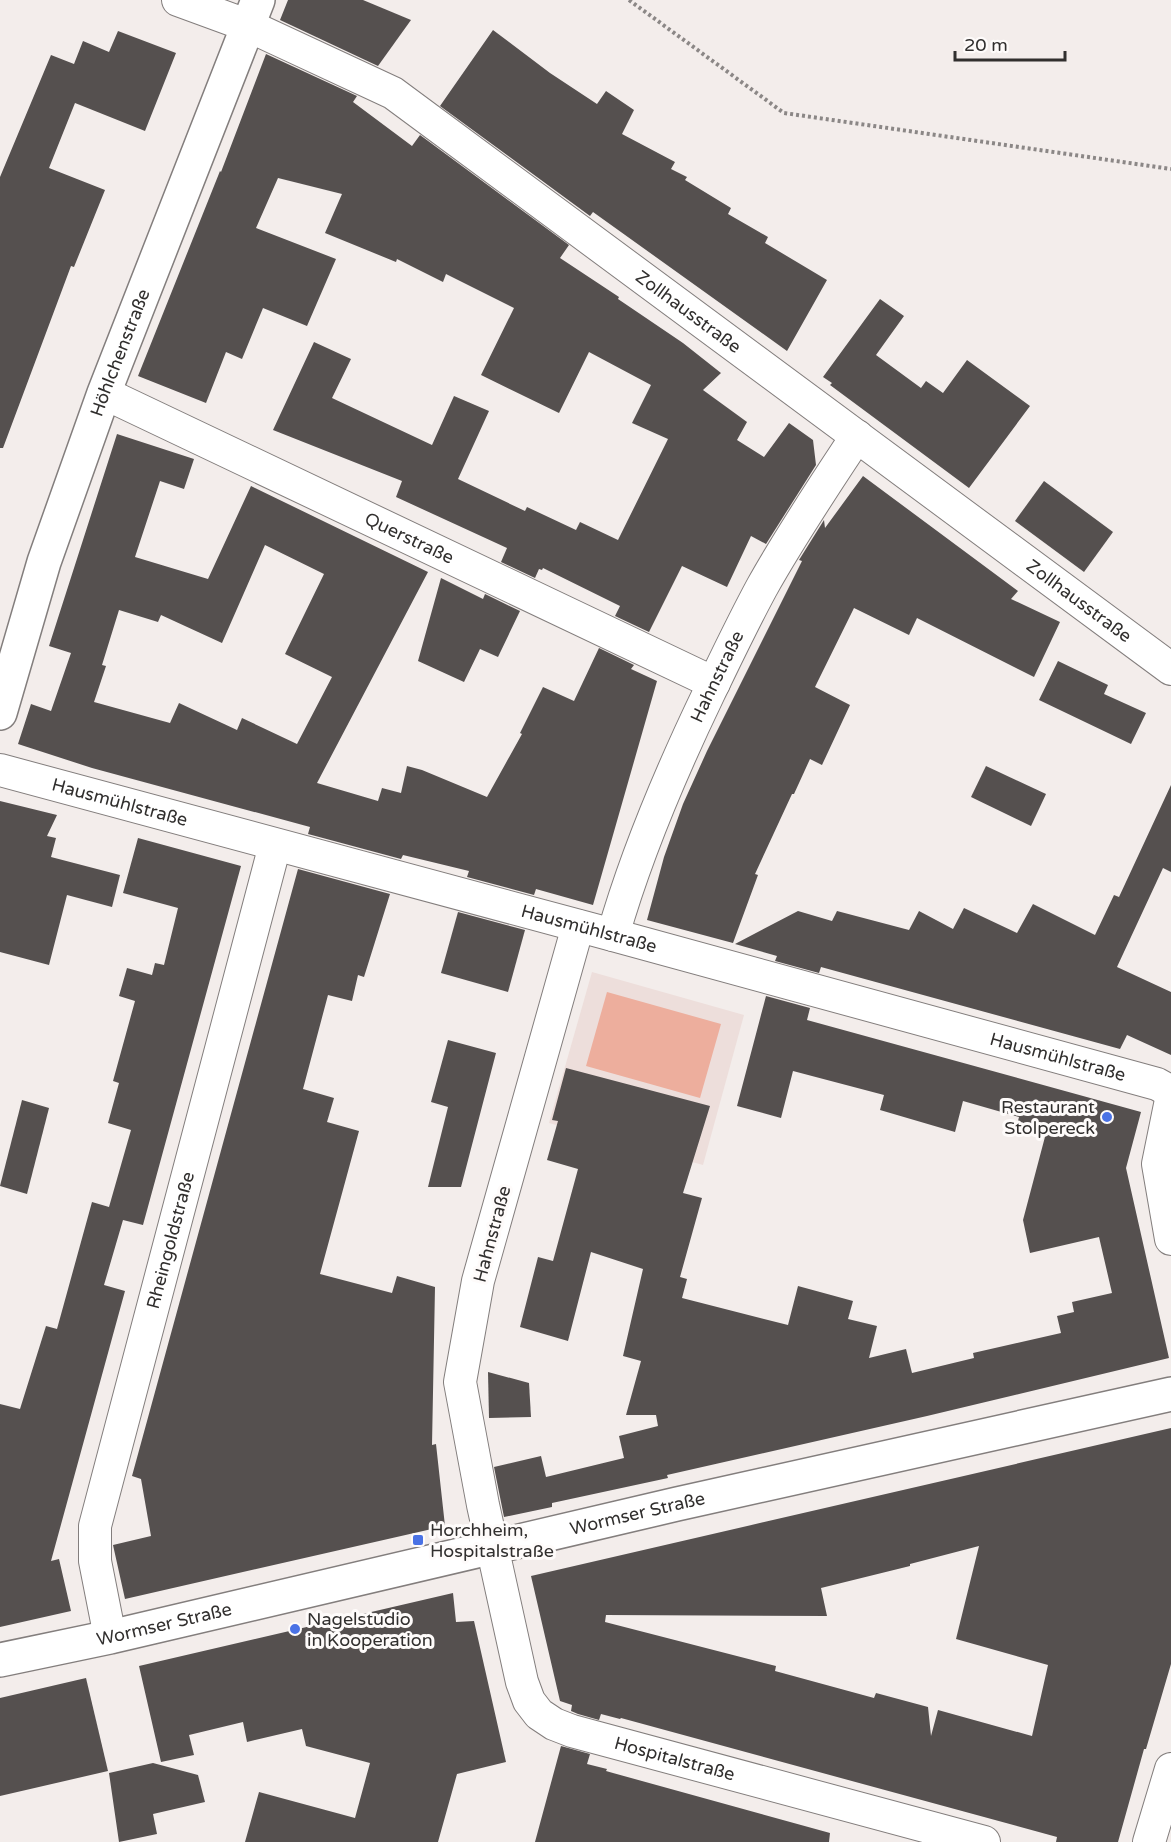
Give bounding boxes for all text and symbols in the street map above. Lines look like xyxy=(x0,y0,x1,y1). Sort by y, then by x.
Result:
scale bar xyxy=(955,24,1064,62)
text: 20 m xyxy=(964,34,1008,56)
street label: Zollhausstraße xyxy=(631,265,745,358)
street label: Höhlchenstraße xyxy=(86,286,155,419)
street label: Querstraße xyxy=(361,508,457,569)
street label: Zollhausstraße xyxy=(1022,555,1136,647)
street label: Hahnstraße xyxy=(686,627,749,726)
street label: Hausmühlstraße xyxy=(49,773,190,831)
street label: Hausmühlstraße xyxy=(519,900,659,958)
street label: Hausmühlstraße xyxy=(987,1028,1128,1086)
place label: Restaurant Stolpereck xyxy=(1001,1096,1095,1139)
marker: Restaurant Stolpereck xyxy=(1100,1110,1114,1124)
street label: Rheingoldstraße xyxy=(142,1169,199,1311)
street label: Hahnstraße xyxy=(469,1183,515,1285)
street label: Wormser Straße xyxy=(568,1487,707,1540)
place label: Horchheim, Hospitalstraße xyxy=(430,1519,554,1562)
marker: Horchheim, Hospitalstraße xyxy=(411,1533,425,1547)
street label: Wormser Straße xyxy=(95,1598,234,1651)
place label: Nagelstudio in Kooperation xyxy=(307,1608,433,1651)
marker: Nagelstudio in Kooperation xyxy=(288,1622,302,1636)
street label: Hospitalstraße xyxy=(612,1732,737,1785)

